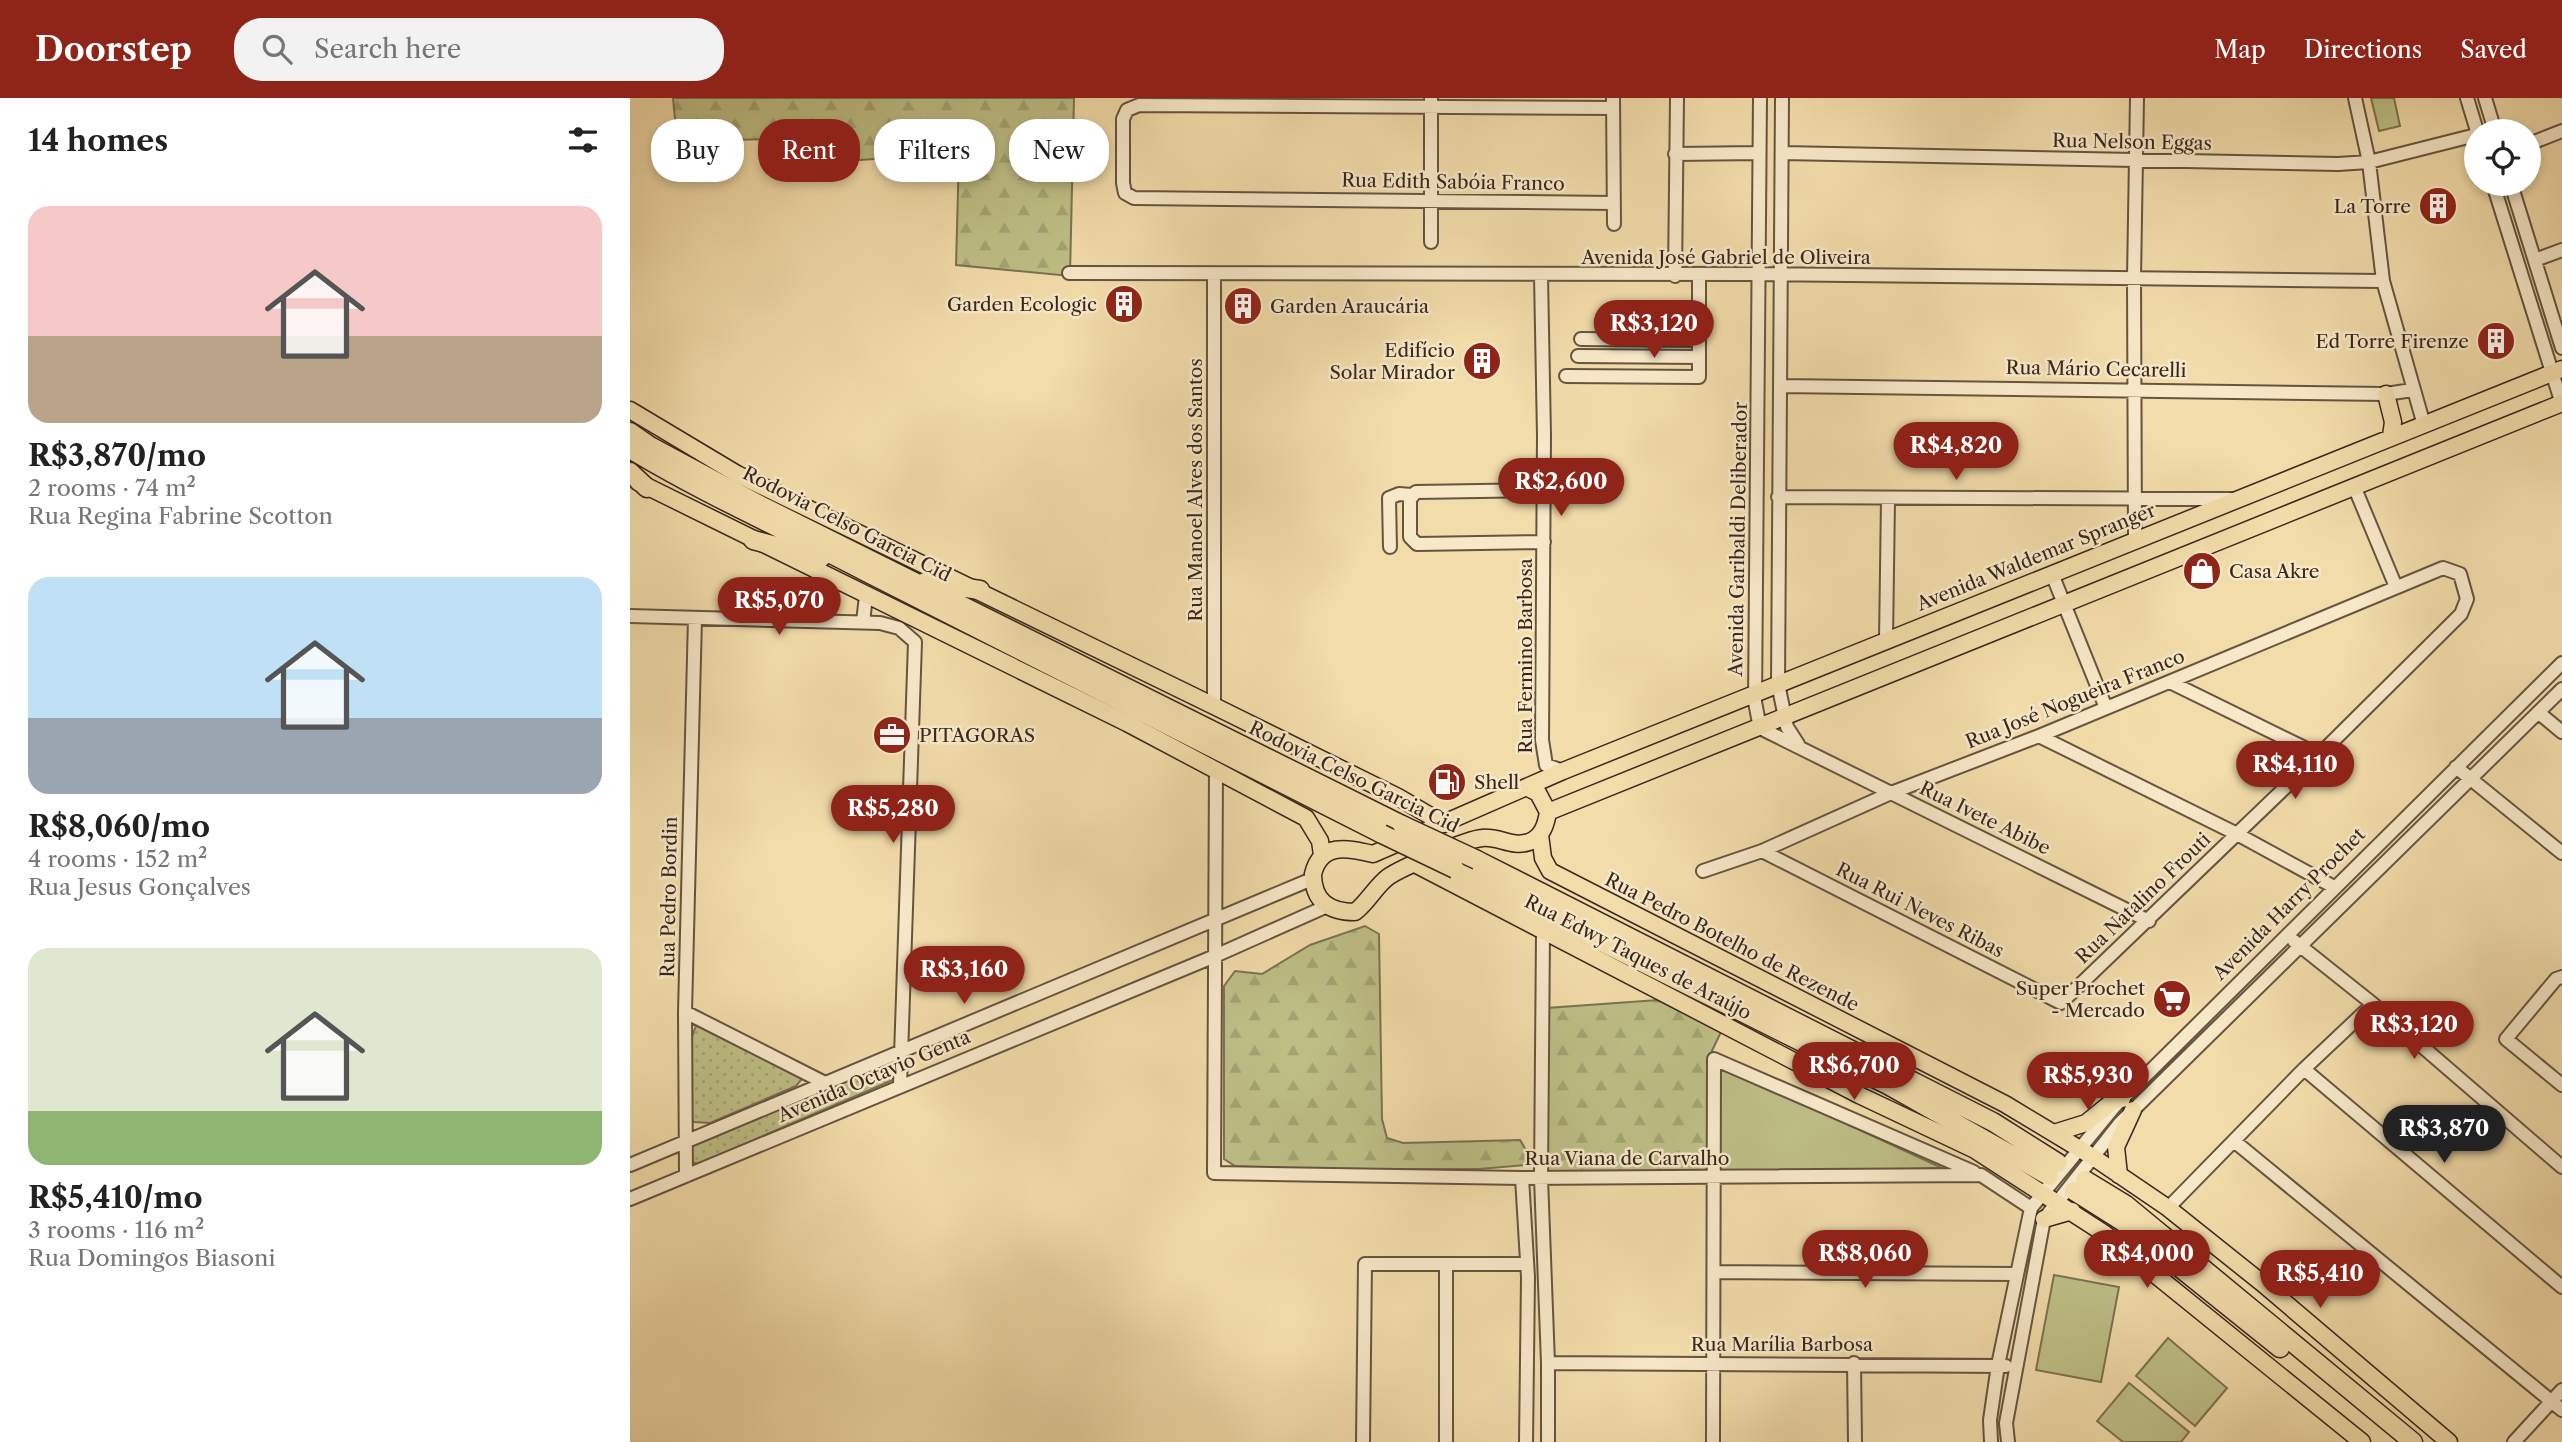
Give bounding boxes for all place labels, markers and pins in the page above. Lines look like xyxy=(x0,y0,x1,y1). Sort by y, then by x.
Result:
building icon: La Torre xyxy=(2417,185,2459,227)
place label: La Torre xyxy=(2334,195,2411,218)
building icon: Garden Ecologic xyxy=(1103,283,1145,325)
building icon: Garden Araucária xyxy=(1222,285,1264,327)
place label: Garden Ecologic xyxy=(947,293,1097,316)
place label: Garden Araucária xyxy=(1270,295,1429,318)
pin: R$3,120 xyxy=(1589,300,1719,360)
building icon: Ed Torre Firenze xyxy=(2475,320,2517,362)
place label: Ed Torre Firenze xyxy=(2315,330,2469,353)
place label: Edifício Solar Mirador xyxy=(1329,339,1455,384)
building icon: Edifício Solar Mirador xyxy=(1461,340,1503,382)
pin: R$4,820 xyxy=(1891,422,2021,482)
pin: R$2,600 xyxy=(1496,458,1626,518)
shop icon: Casa Akre xyxy=(2181,550,2223,592)
place label: Casa Akre xyxy=(2229,560,2320,583)
pin: R$5,070 xyxy=(714,578,844,637)
office icon: PITAGORAS xyxy=(871,714,913,756)
place label: PITAGORAS xyxy=(919,724,1035,747)
pin: R$4,110 xyxy=(2230,742,2360,801)
fuel station icon: Shell xyxy=(1426,761,1468,803)
place label: Shell xyxy=(1474,771,1520,794)
pin: R$5,280 xyxy=(828,786,958,845)
pin: R$3,160 xyxy=(899,946,1029,1006)
place label: Super Prochet - Mercado xyxy=(2016,977,2145,1022)
supermarket icon: Super Prochet - Mercado xyxy=(2151,978,2193,1020)
pin: R$3,120 xyxy=(2349,1002,2479,1061)
pin: R$6,700 xyxy=(1789,1042,1919,1102)
pin: R$5,930 xyxy=(2023,1052,2153,1112)
pin: R$3,870 xyxy=(2379,1105,2509,1165)
pin: R$8,060 xyxy=(1800,1230,1930,1290)
pin: R$4,000 xyxy=(2082,1230,2212,1290)
pin: R$5,410 xyxy=(2255,1250,2385,1310)

